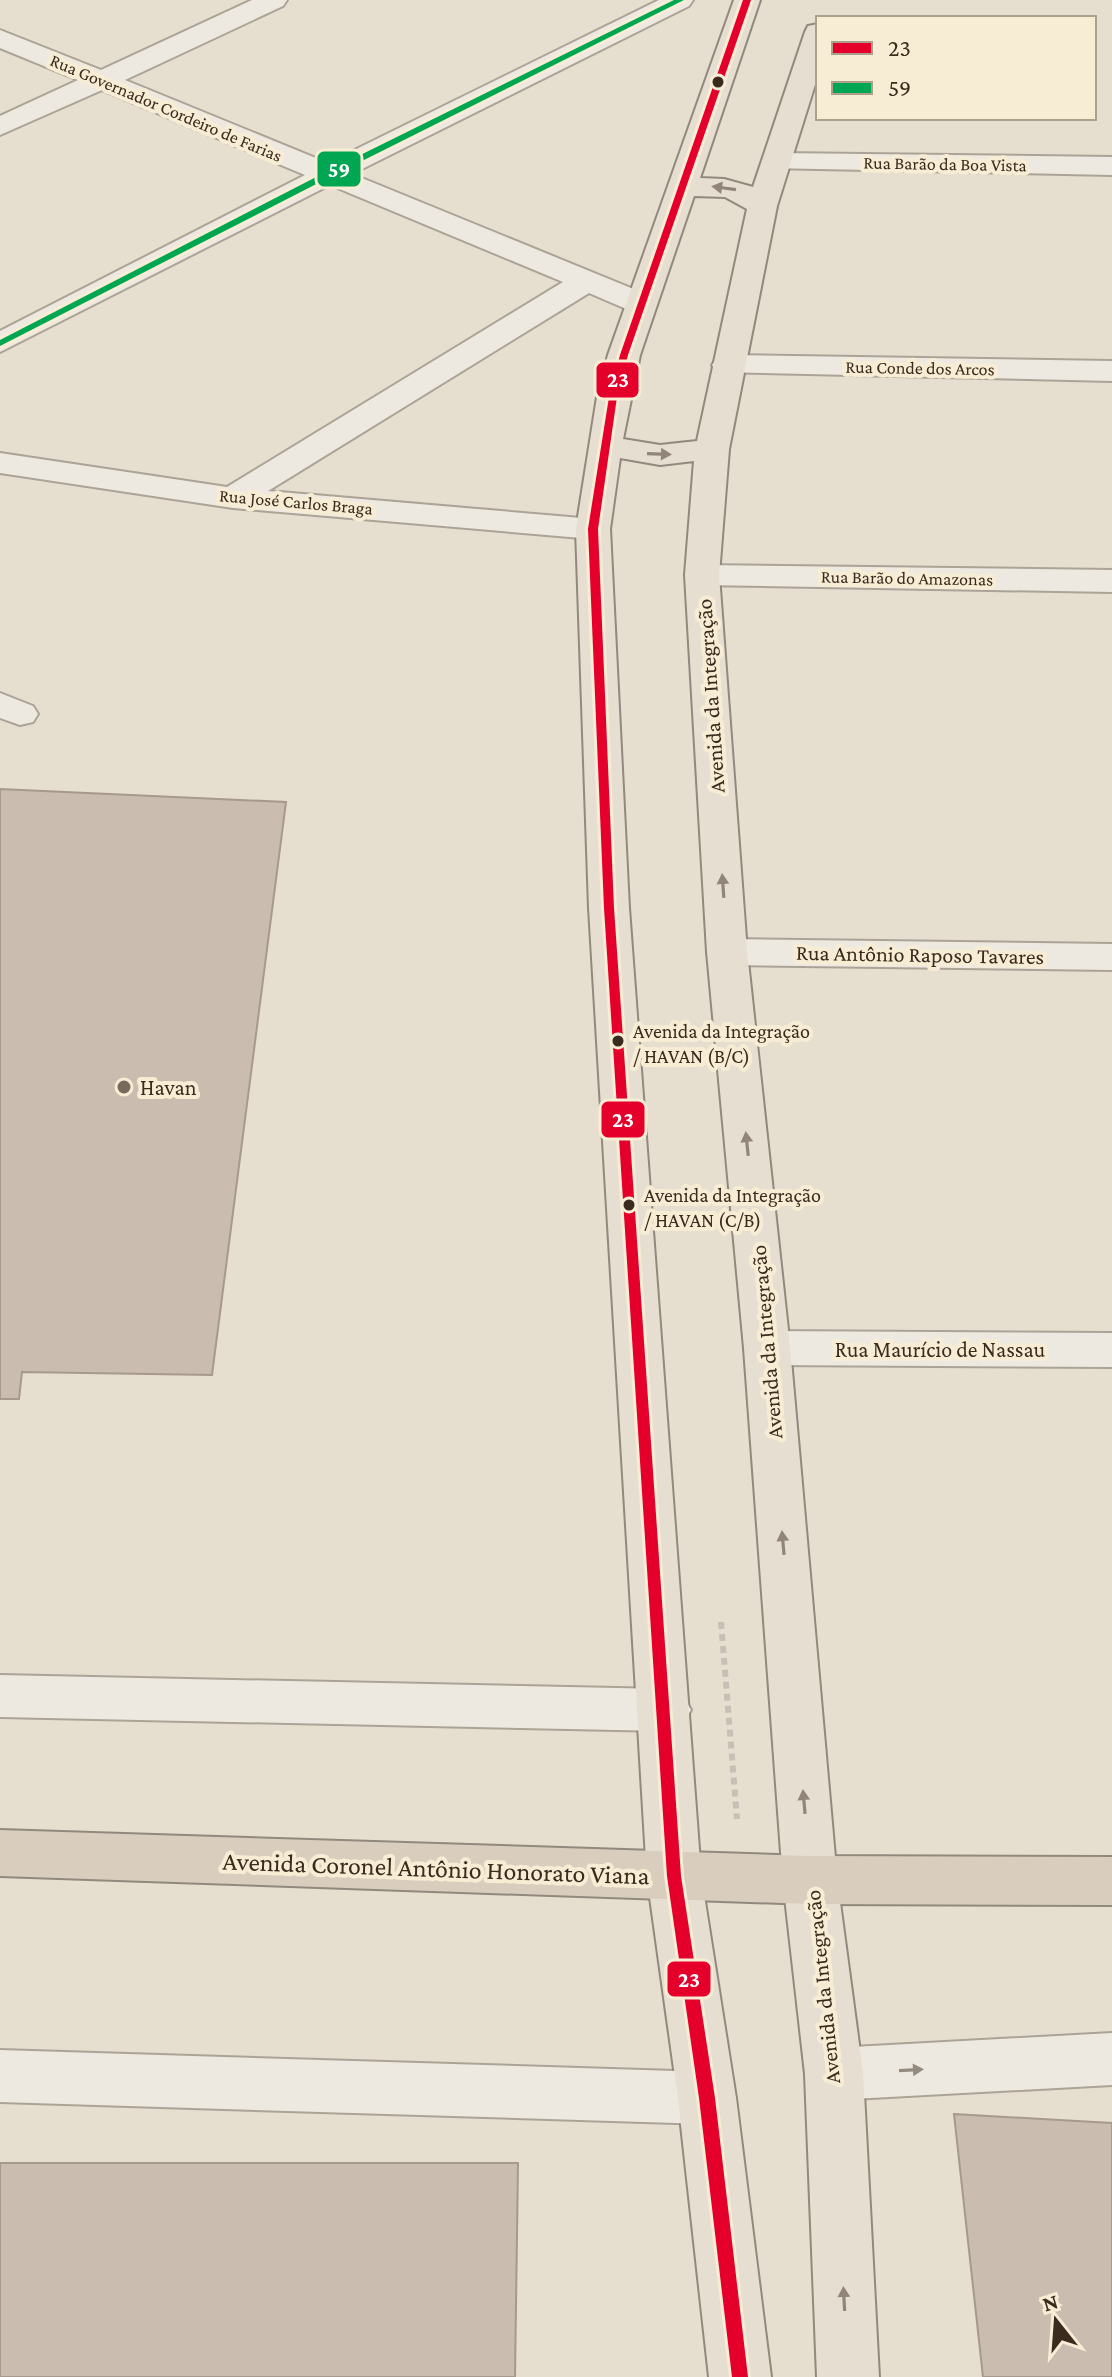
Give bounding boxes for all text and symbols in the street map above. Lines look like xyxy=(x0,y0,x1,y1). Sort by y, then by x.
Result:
legend xyxy=(816,16,1096,120)
text: 23 xyxy=(888,34,911,61)
street label: Rua Governador Cordeiro de Farias xyxy=(47,50,285,166)
unlabelled marker xyxy=(710,74,726,90)
text: 59 xyxy=(888,74,911,101)
line badge: 59 xyxy=(316,150,362,188)
street label: Rua Barão da Boa Vista xyxy=(863,153,1027,175)
text: 59 xyxy=(328,157,350,182)
one-way arrow xyxy=(712,181,737,194)
street label: Rua Conde dos Arcos xyxy=(845,357,995,379)
line badge: 23 xyxy=(595,361,640,399)
text: 23 xyxy=(607,367,629,392)
one-way arrow xyxy=(647,448,672,461)
street label: Rua José Carlos Braga xyxy=(218,485,374,519)
street label: Rua Barão do Amazonas xyxy=(821,566,993,590)
street label: Avenida da Integração xyxy=(691,598,730,794)
one-way arrow xyxy=(716,873,729,898)
street label: Rua Antônio Raposo Tavares xyxy=(796,940,1044,969)
place label: Avenida da Integração / HAVAN (B/C) xyxy=(633,1020,810,1068)
marker: Avenida da Integração / HAVAN (B/C) xyxy=(610,1033,626,1049)
place label: Havan xyxy=(140,1075,197,1100)
marker: Havan xyxy=(115,1078,133,1096)
line badge: 23 xyxy=(600,1100,646,1139)
text: 23 xyxy=(612,1107,634,1132)
one-way arrow xyxy=(740,1132,753,1157)
place label: Avenida da Integração / HAVAN (C/B) xyxy=(644,1184,821,1232)
marker: Avenida da Integração / HAVAN (C/B) xyxy=(621,1197,637,1213)
street label: Avenida da Integração xyxy=(746,1244,787,1440)
street label: Rua Maurício de Nassau xyxy=(835,1337,1046,1362)
one-way arrow xyxy=(776,1530,789,1555)
one-way arrow xyxy=(797,1789,810,1814)
street label: Avenida Coronel Antônio Honorato Viana xyxy=(222,1847,650,1890)
street label: Avenida da Integração xyxy=(800,1889,845,2085)
line badge: 23 xyxy=(666,1960,712,1998)
text: 23 xyxy=(678,1967,700,1992)
one-way arrow xyxy=(899,2063,924,2076)
north arrow xyxy=(1016,2281,1096,2361)
one-way arrow xyxy=(837,2286,850,2311)
text: N xyxy=(1039,2288,1061,2316)

